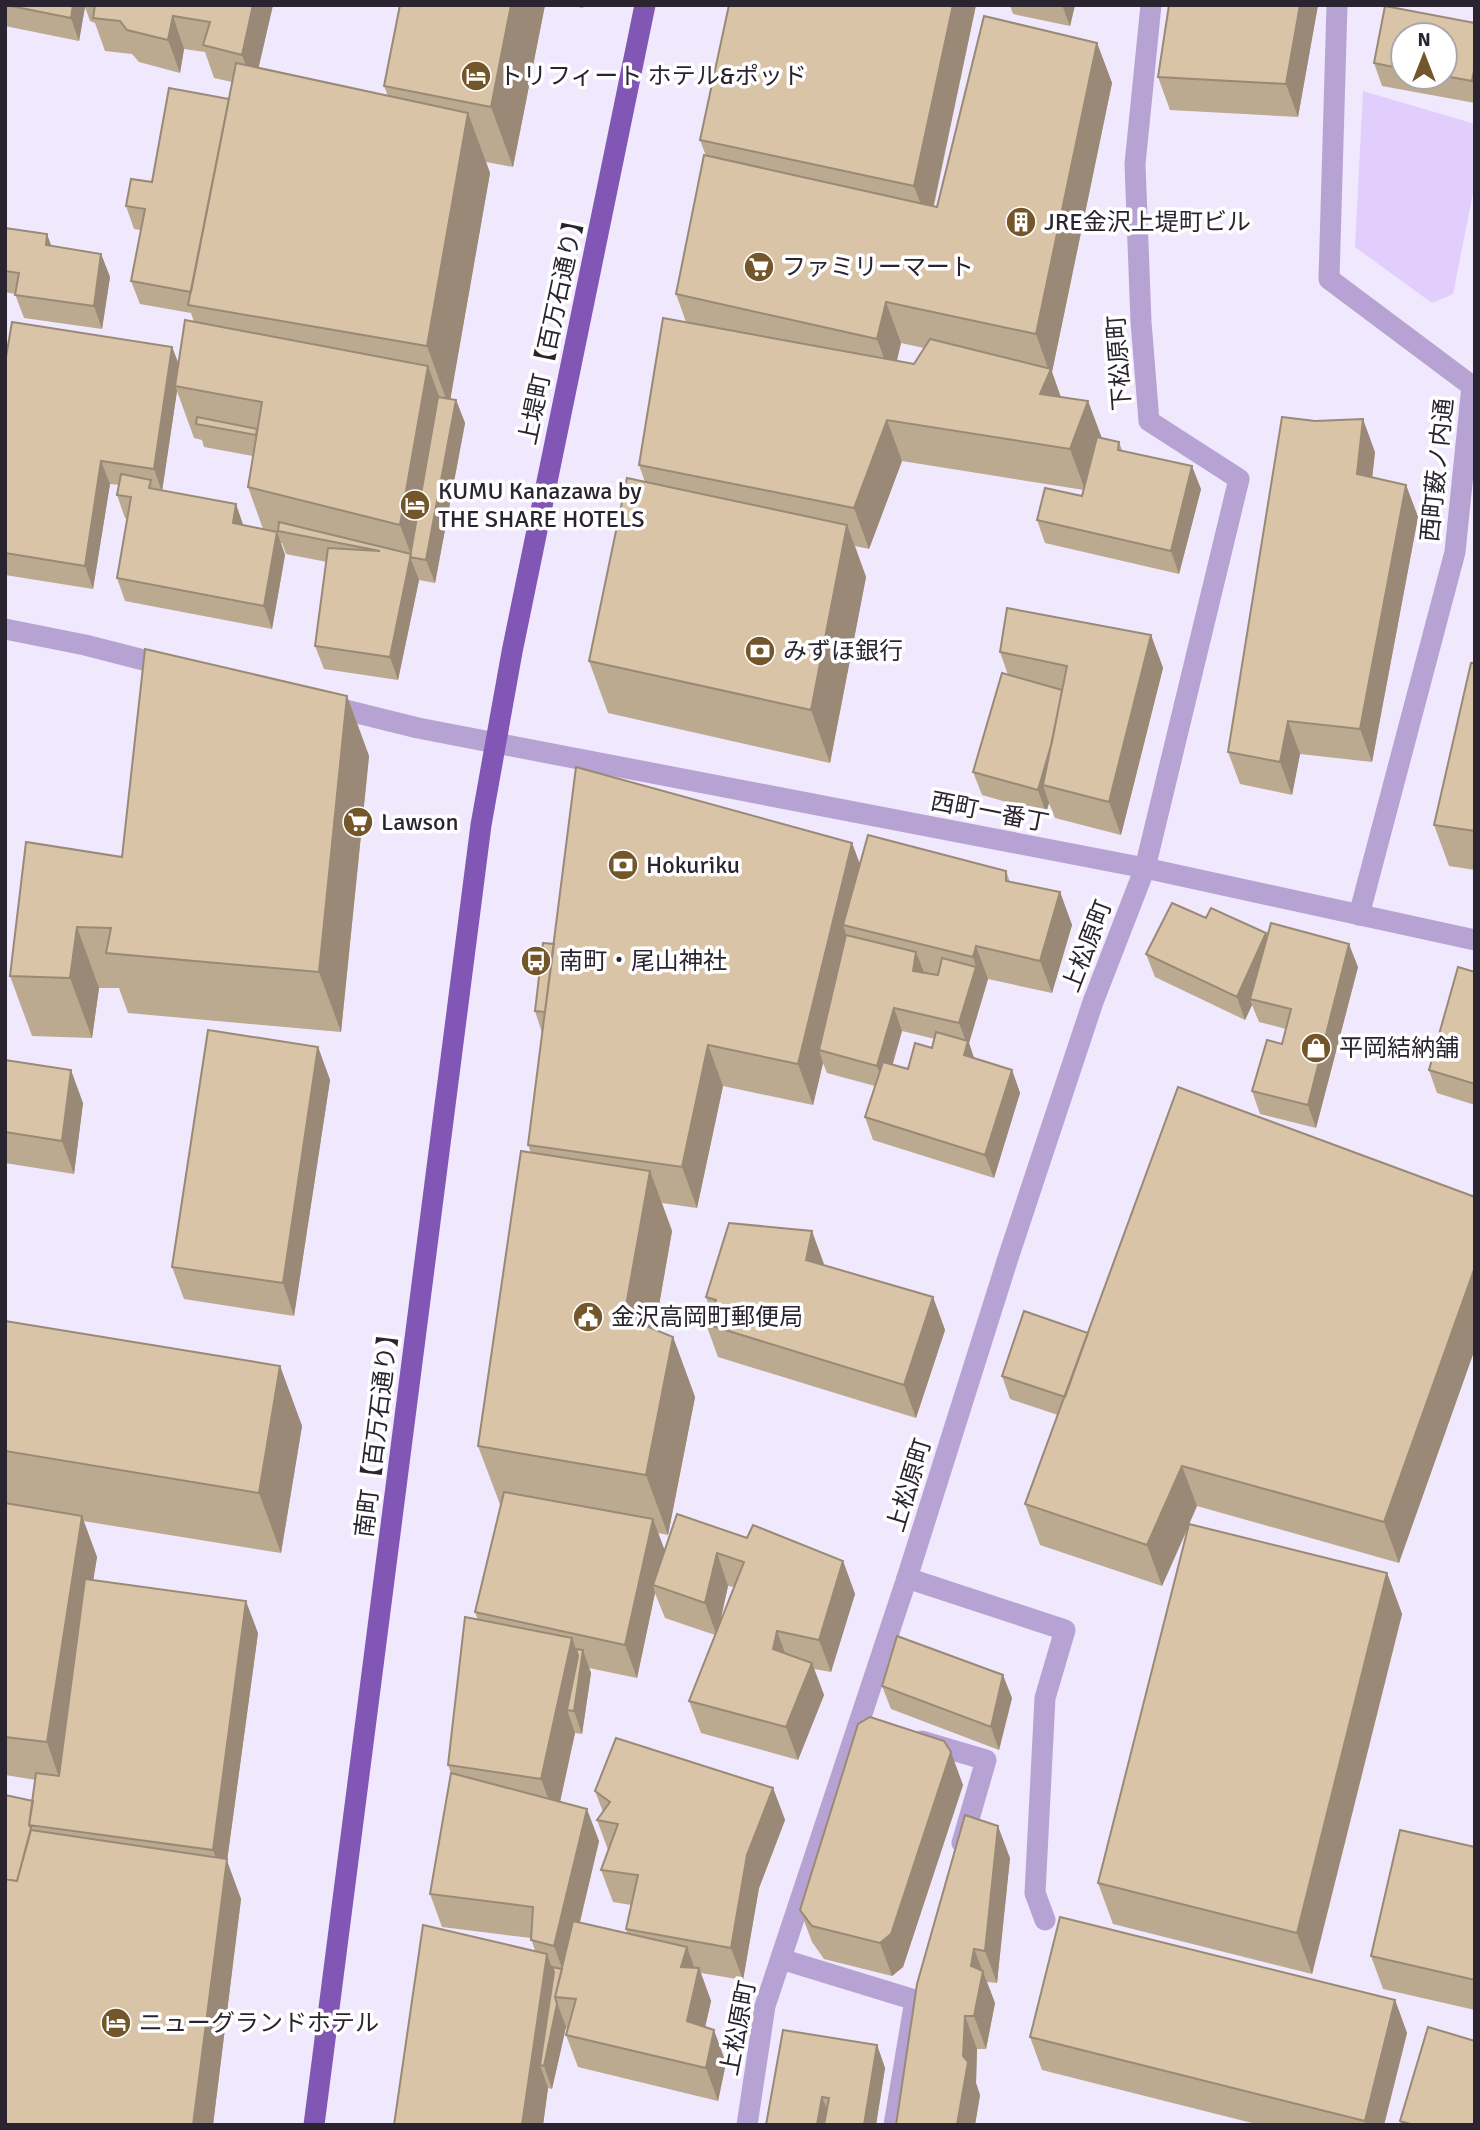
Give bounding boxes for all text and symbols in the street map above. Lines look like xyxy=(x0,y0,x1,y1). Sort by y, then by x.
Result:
north arrow xyxy=(1389,21,1459,91)
text: N xyxy=(1417,28,1431,52)
hotel icon: トリフィート ホテル&ポッド xyxy=(459,59,493,93)
place label: トリフィート ホテル&ポッド xyxy=(499,61,807,91)
building icon: JRE金沢上堤町ビル xyxy=(1004,205,1038,239)
street label: 上堤町【百万石通り】 xyxy=(512,207,592,447)
place label: JRE金沢上堤町ビル xyxy=(1044,207,1251,237)
supermarket icon: ファミリーマート xyxy=(742,250,776,284)
place label: ファミリーマート xyxy=(782,252,974,282)
street label: 下松原町 xyxy=(1101,314,1137,412)
street label: 西町薮ノ内通 xyxy=(1415,397,1459,543)
place label: KUMU Kanazawa by THE SHARE HOTELS xyxy=(438,476,645,534)
hotel icon: KUMU Kanazawa by THE SHARE HOTELS xyxy=(398,488,432,522)
bank icon: みずほ銀行 xyxy=(743,634,777,668)
place label: みずほ銀行 xyxy=(783,636,903,666)
street label: 西町一番丁 xyxy=(928,786,1052,838)
supermarket icon: Lawson xyxy=(341,805,375,839)
place label: Lawson xyxy=(381,807,459,837)
bank icon: Hokuriku xyxy=(606,848,640,882)
place label: Hokuriku xyxy=(646,850,740,880)
street label: 上松原町 xyxy=(1056,896,1118,996)
bus stop icon: 南町・尾山神社 xyxy=(519,944,553,978)
place label: 南町・尾山神社 xyxy=(559,946,727,976)
shop icon: 平岡結納舗 xyxy=(1299,1031,1333,1065)
place label: 平岡結納舗 xyxy=(1339,1033,1459,1063)
public building icon: 金沢高岡町郵便局 xyxy=(571,1300,605,1334)
place label: 金沢高岡町郵便局 xyxy=(611,1302,803,1332)
street label: 南町【百万石通り】 xyxy=(349,1321,405,1539)
street label: 上松原町 xyxy=(881,1435,937,1535)
street label: 上松原町 xyxy=(714,1978,762,2078)
hotel icon: ニューグランドホテル xyxy=(99,2006,133,2040)
place label: ニューグランドホテル xyxy=(139,2008,379,2038)

